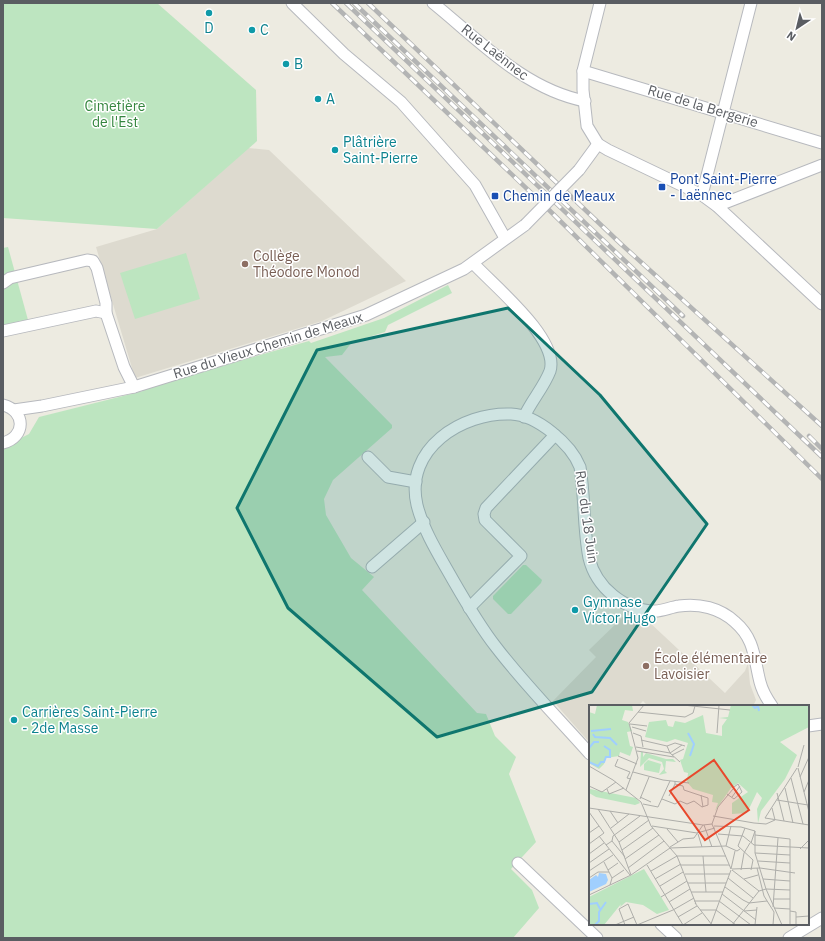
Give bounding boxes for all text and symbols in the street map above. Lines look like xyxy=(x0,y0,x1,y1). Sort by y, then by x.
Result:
marker: D xyxy=(204,8,214,18)
north arrow xyxy=(777,8,817,48)
place label: D xyxy=(204,19,214,37)
street label: Rue Laënnec xyxy=(458,20,532,84)
place label: C xyxy=(260,21,269,39)
marker: C xyxy=(247,25,257,35)
text: N xyxy=(784,28,799,44)
place label: B xyxy=(294,55,303,73)
marker: B xyxy=(281,59,291,69)
street label: Rue de la Bergerie xyxy=(646,81,761,131)
place label: A xyxy=(326,90,335,108)
marker: A xyxy=(313,94,323,104)
park label: Cimetière de l'Est xyxy=(85,97,146,131)
place label: Plâtrière Saint-Pierre xyxy=(343,133,418,167)
marker: Plâtrière Saint-Pierre xyxy=(330,145,340,155)
place label: Pont Saint-Pierre - Laënnec xyxy=(670,170,777,204)
marker: Pont Saint-Pierre - Laënnec xyxy=(657,182,667,192)
place label: Chemin de Meaux xyxy=(503,187,615,205)
marker: Chemin de Meaux xyxy=(490,191,500,201)
place label: Collège Théodore Monod xyxy=(253,247,360,281)
marker: Collège Théodore Monod xyxy=(240,259,250,269)
street label: Rue du Vieux Chemin de Meaux xyxy=(171,308,365,382)
street label: Rue du 18 Juin xyxy=(572,469,602,565)
place label: Gymnase Victor Hugo xyxy=(583,593,656,627)
marker: Gymnase Victor Hugo xyxy=(570,605,580,615)
place label: École élémentaire Lavoisier xyxy=(654,648,768,683)
marker: École élémentaire Lavoisier xyxy=(641,661,651,671)
place label: Carrières Saint-Pierre - 2de Masse xyxy=(22,703,158,737)
inset map xyxy=(589,705,809,925)
marker: Carrières Saint-Pierre - 2de Masse xyxy=(9,715,19,725)

